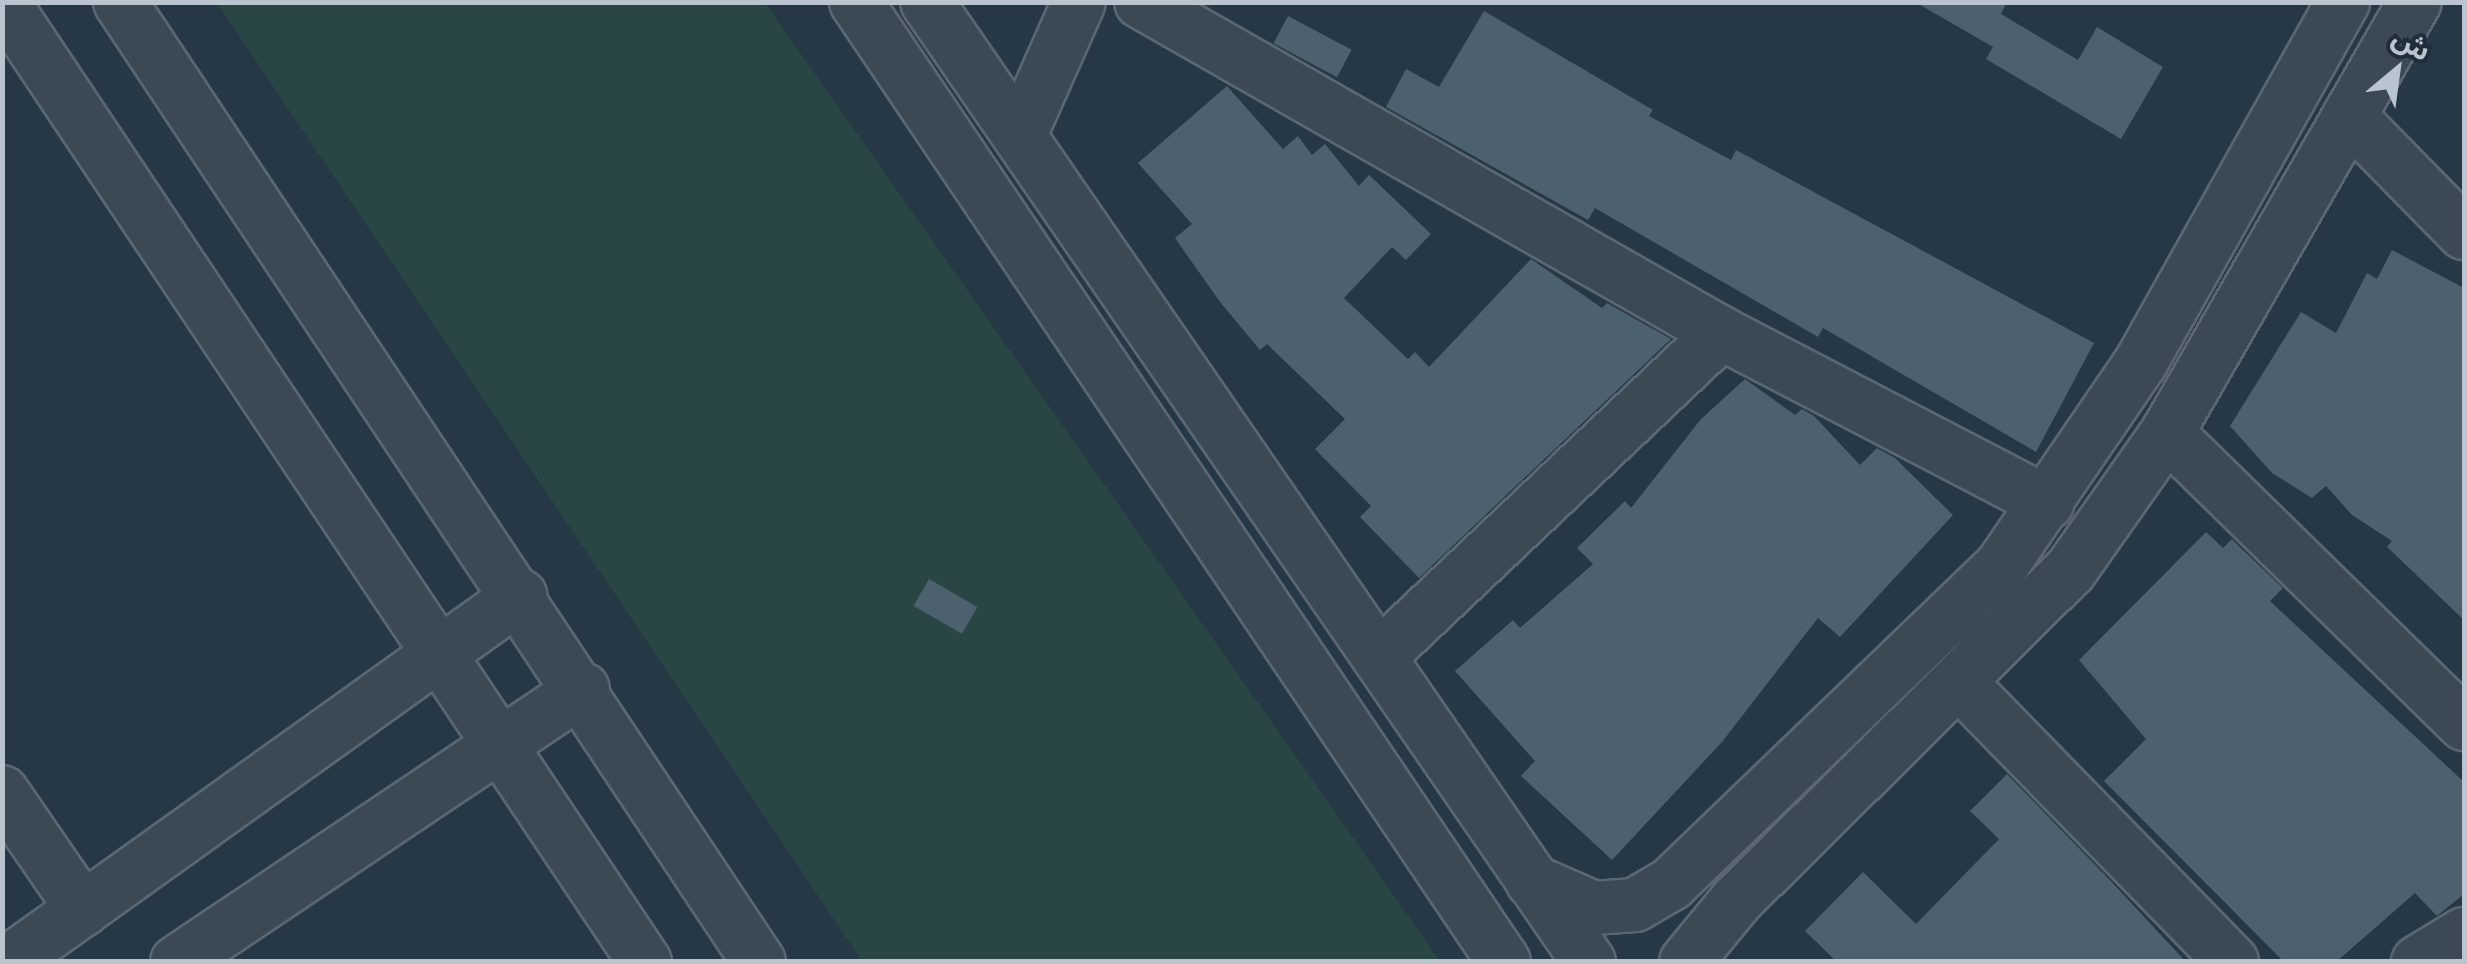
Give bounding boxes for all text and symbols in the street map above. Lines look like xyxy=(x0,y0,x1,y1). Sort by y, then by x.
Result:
north arrow xyxy=(2347,20,2447,120)
text: ش xyxy=(2387,20,2437,68)

